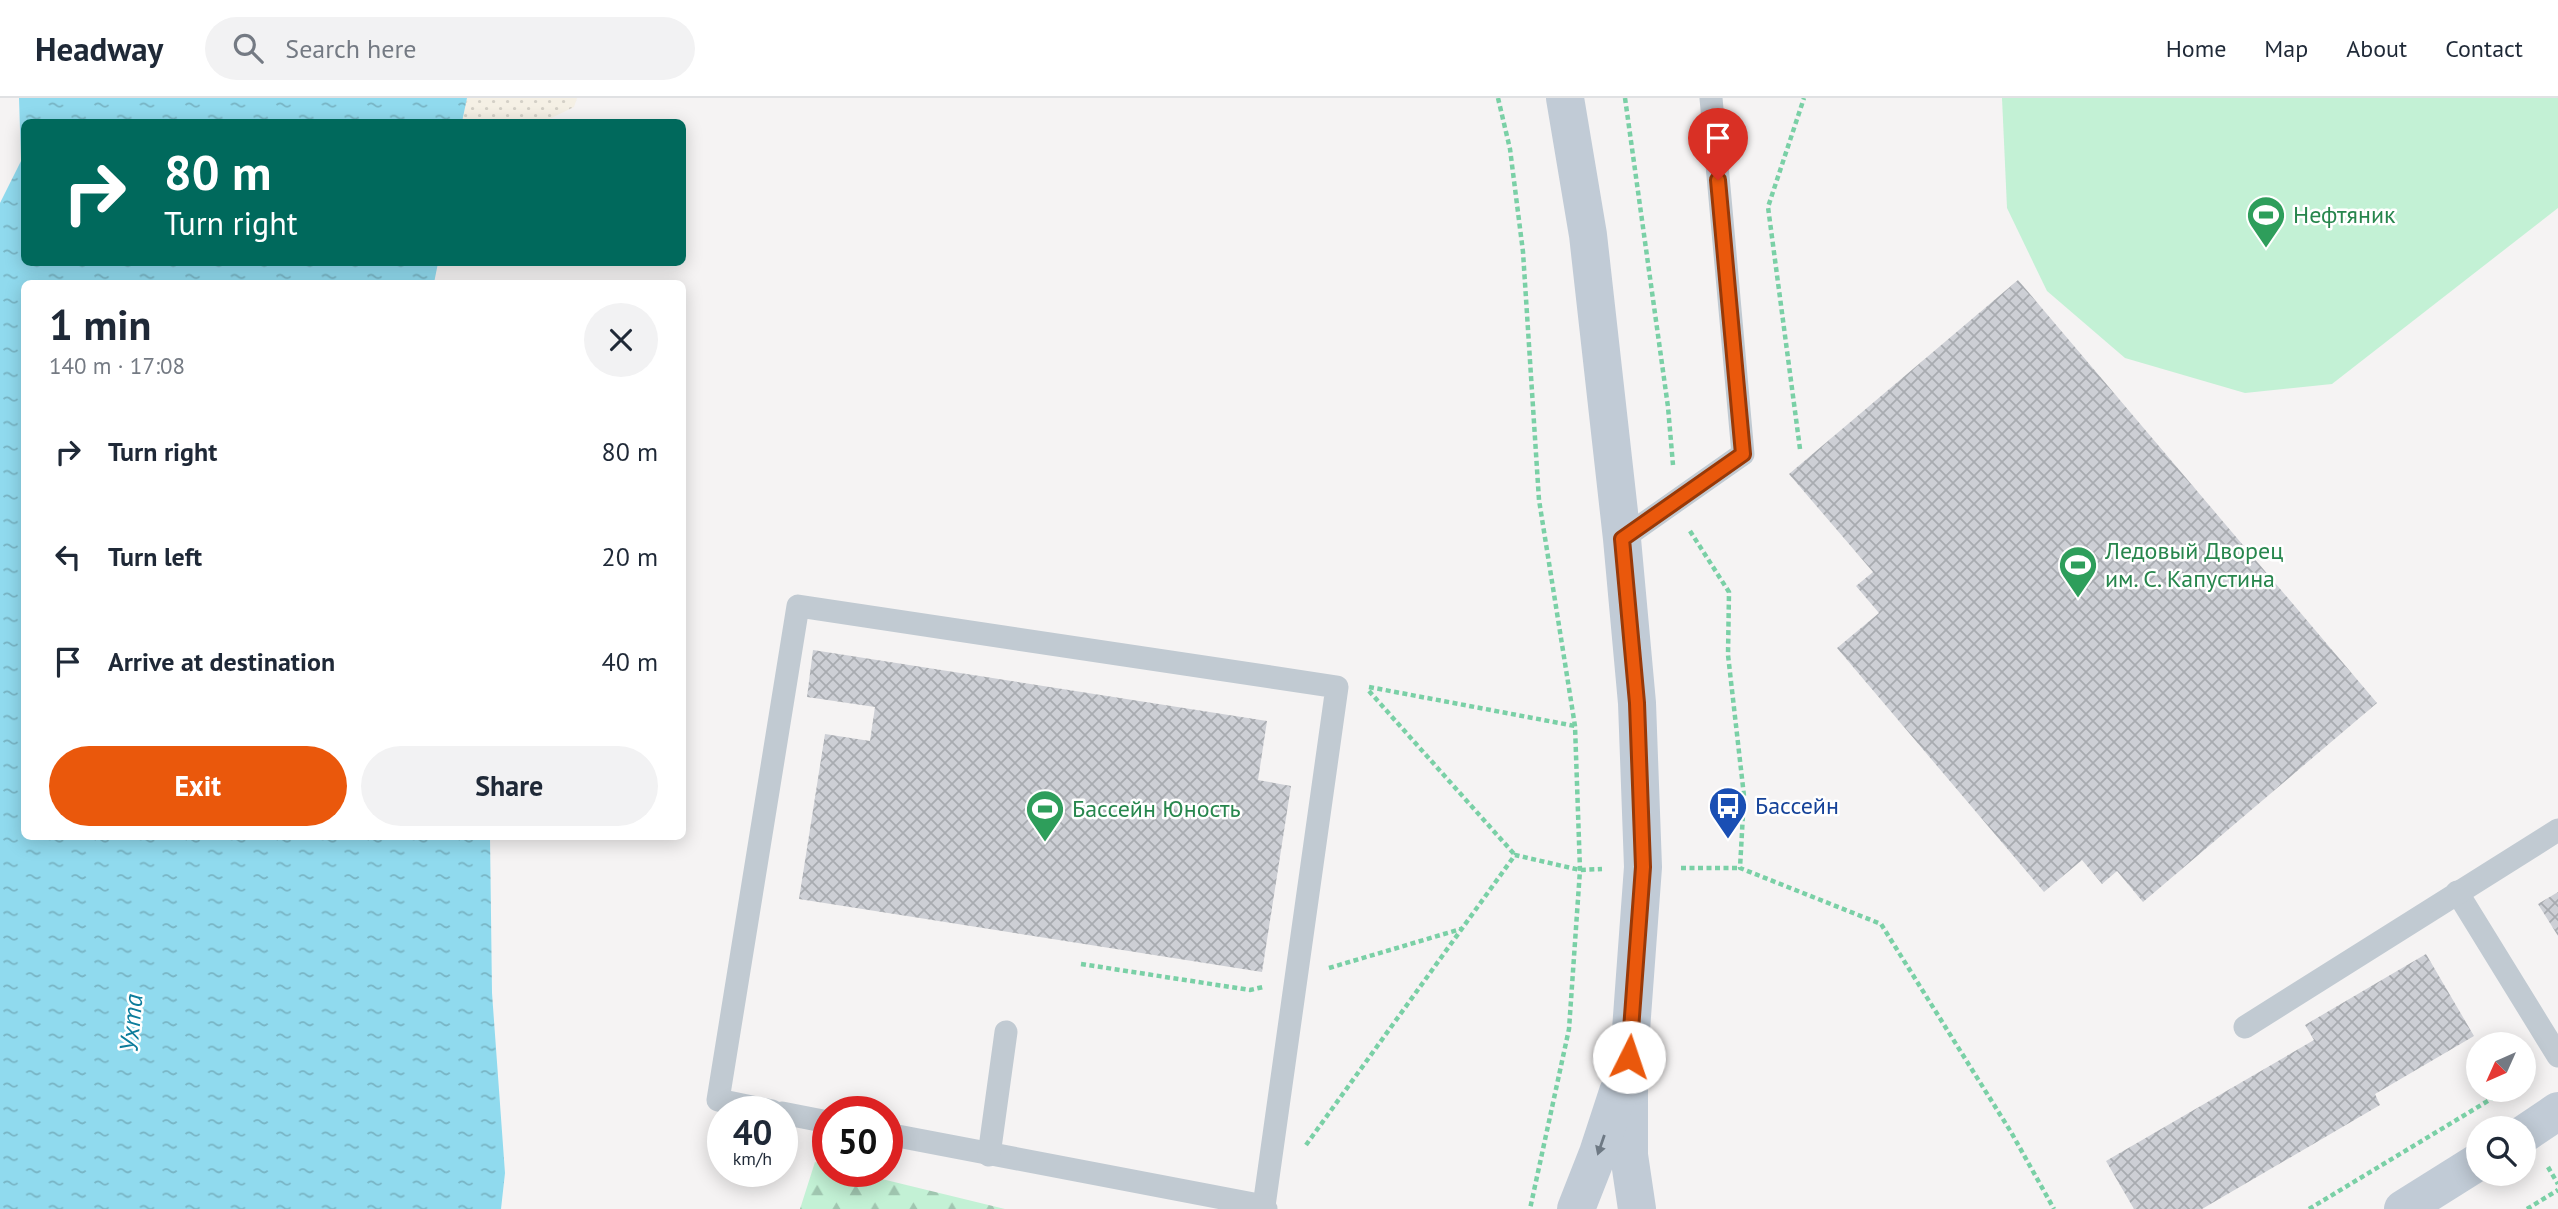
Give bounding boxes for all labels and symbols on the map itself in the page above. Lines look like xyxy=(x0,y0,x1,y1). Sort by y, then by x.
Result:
pin xyxy=(1688,108,1748,180)
sports icon: Нефтяник xyxy=(2245,194,2287,249)
place label: Нефтяник xyxy=(2293,199,2396,230)
place label: Ледовый Дворец им. С. Капустина xyxy=(2104,535,2283,594)
sports icon: Ледовый Дворец им. С. Капустина xyxy=(2057,544,2099,599)
bus stop icon: Бассейн xyxy=(1707,785,1749,840)
sports icon: Бассейн Юность xyxy=(1024,788,1066,843)
place label: Бассейн xyxy=(1755,790,1839,821)
place label: Бассейн Юность xyxy=(1072,793,1241,824)
water label: Ухта xyxy=(112,992,150,1053)
position arrow xyxy=(1592,1020,1666,1094)
north arrow xyxy=(2466,1032,2536,1102)
speed limit sign: 50 xyxy=(812,1096,903,1187)
one-way arrow xyxy=(1595,1134,1606,1155)

